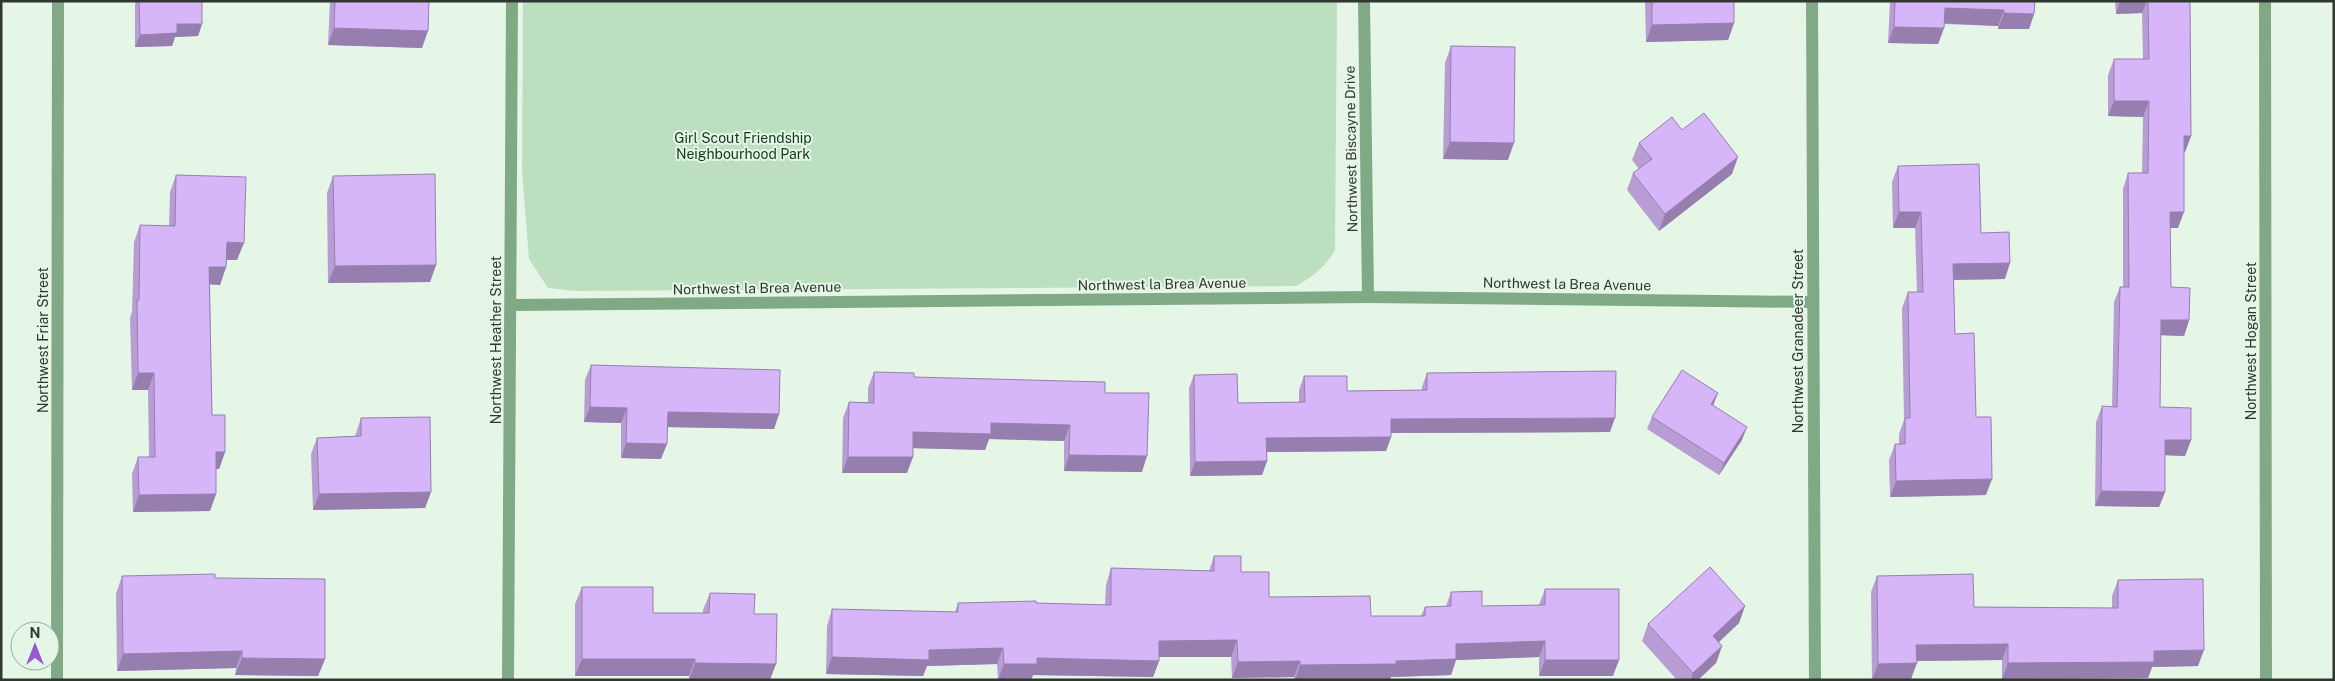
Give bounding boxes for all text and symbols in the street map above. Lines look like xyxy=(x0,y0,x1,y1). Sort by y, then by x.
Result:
street label: Northwest Biscayne Drive xyxy=(1342,65,1360,232)
park label: Girl Scout Friendship Neighbourhood Park xyxy=(674,130,812,162)
street label: Northwest Granadeer Street xyxy=(1790,249,1806,433)
street label: Northwest Heather Street xyxy=(488,256,504,424)
street label: Northwest Hogan Street xyxy=(2243,262,2259,420)
street label: Northwest Friar Street xyxy=(35,267,51,413)
street label: Northwest la Brea Avenue xyxy=(1078,275,1246,293)
street label: Northwest la Brea Avenue xyxy=(1483,275,1651,293)
street label: Northwest la Brea Avenue xyxy=(673,279,841,297)
north arrow xyxy=(10,621,60,671)
text: N xyxy=(30,625,40,641)

